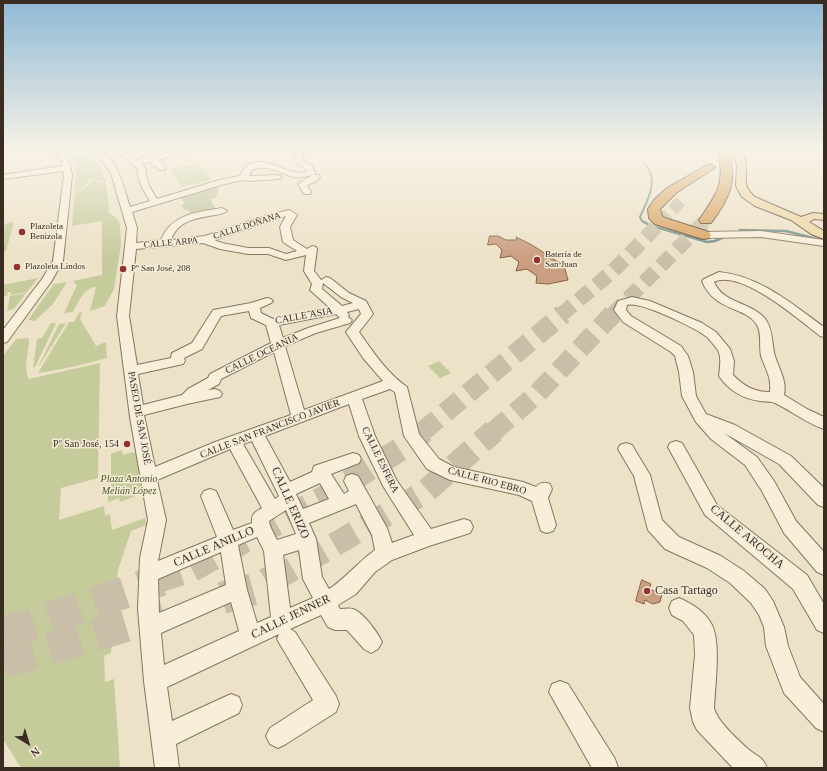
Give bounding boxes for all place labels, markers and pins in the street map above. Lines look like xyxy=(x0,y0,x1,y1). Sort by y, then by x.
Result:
place label: Plazoleta Benizola xyxy=(30,222,63,243)
marker: Plazoleta Benizola xyxy=(17,227,27,237)
place label: Batería de San Juan xyxy=(545,250,582,271)
marker: Batería de San Juan xyxy=(532,255,542,265)
marker: Plazoleta Lindos xyxy=(12,262,22,272)
place label: Plazoleta Lindos xyxy=(25,262,85,272)
marker: Pº San José, 208 xyxy=(118,264,128,274)
place label: Pº San José, 208 xyxy=(131,264,190,274)
place label: Pº San José, 154 xyxy=(53,438,119,450)
marker: Pº San José, 154 xyxy=(122,439,132,449)
place label: Casa Tartago xyxy=(655,584,718,598)
marker: Casa Tartago xyxy=(642,586,652,596)

